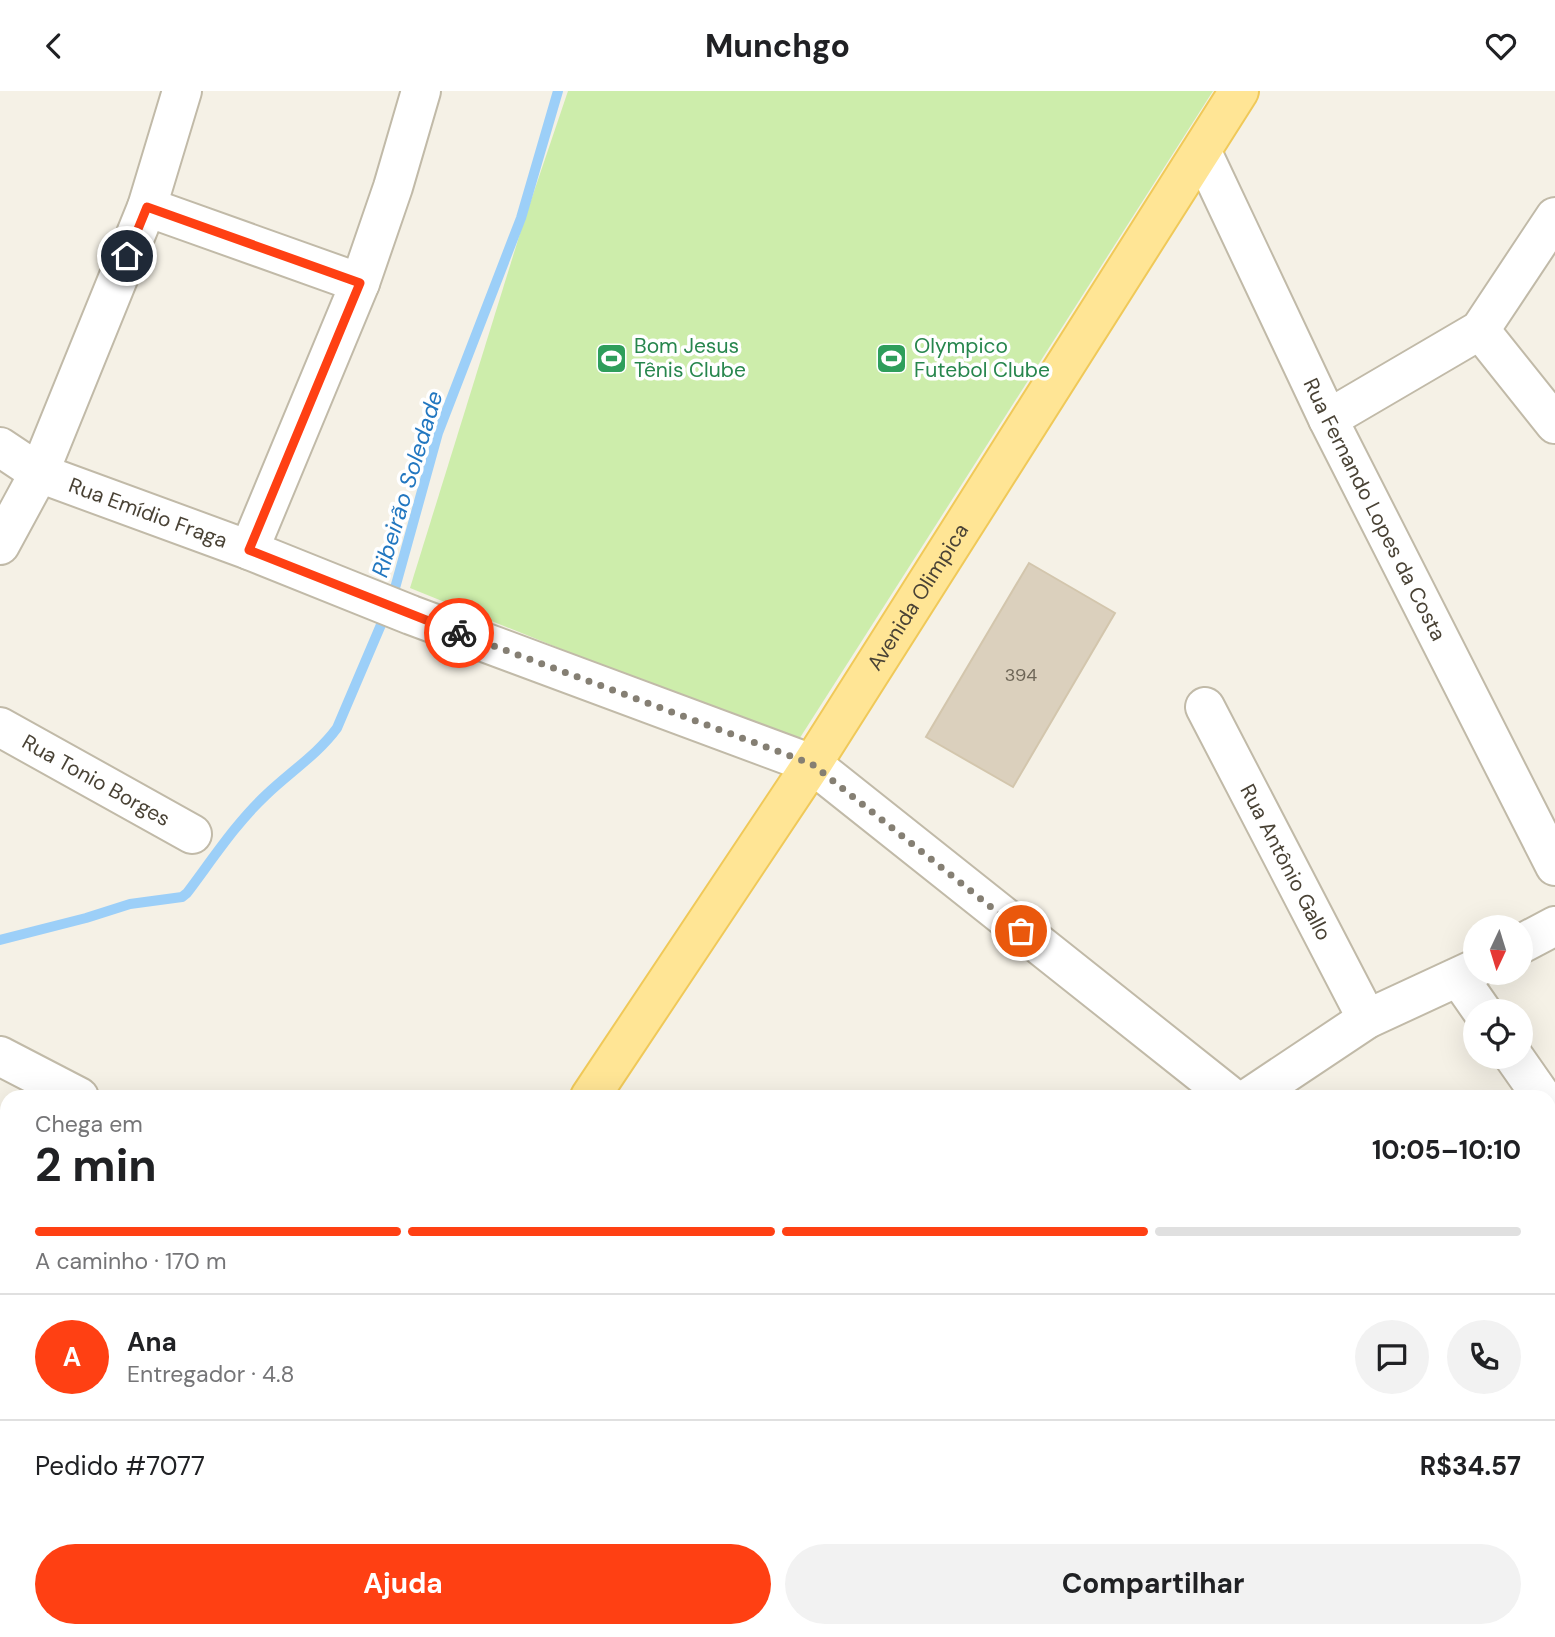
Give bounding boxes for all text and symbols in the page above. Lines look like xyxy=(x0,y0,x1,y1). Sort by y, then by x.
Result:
text: Munchgo xyxy=(705,25,850,67)
icon: back xyxy=(35,27,73,65)
icon: heart xyxy=(1482,27,1520,65)
pin xyxy=(97,226,157,286)
icon: home xyxy=(108,237,146,275)
place label: Bom Jesus Tênis Clube xyxy=(634,332,746,384)
place label: Olympico Futebol Clube xyxy=(914,332,1050,384)
sports icon: Bom Jesus Tênis Clube xyxy=(594,341,628,375)
sports icon: Olympico Futebol Clube xyxy=(874,341,908,375)
street label: Rua Fernando Lopes da Costa xyxy=(1297,374,1452,646)
water label: Ribeirão Soledade xyxy=(364,387,450,581)
street label: Rua Emídio Fraga xyxy=(65,471,231,555)
street label: Avenida Olimpica xyxy=(861,518,975,676)
courier xyxy=(424,598,494,668)
icon: bike xyxy=(440,614,478,652)
house number: 394 xyxy=(1005,663,1037,687)
street label: Rua Tonio Borges xyxy=(17,728,175,833)
street label: Rua Antônio Gallo xyxy=(1234,779,1338,945)
pin xyxy=(991,901,1051,961)
icon: bag xyxy=(1002,912,1040,950)
north arrow xyxy=(1463,915,1533,985)
map controls xyxy=(1463,915,1533,1069)
button: locate xyxy=(1463,999,1533,1069)
text: Chega em xyxy=(35,1109,143,1139)
text: 10:05–10:10 xyxy=(1372,1133,1521,1167)
text: 2 min xyxy=(35,1135,157,1195)
text: A caminho · 170 m xyxy=(35,1246,226,1276)
button: chat xyxy=(1355,1320,1429,1394)
button: phone xyxy=(1447,1320,1521,1394)
text: Ana xyxy=(127,1325,177,1359)
text: A xyxy=(63,1340,81,1374)
text: Entregador · 4.8 xyxy=(127,1359,295,1389)
text: Pedido #7077 xyxy=(35,1449,205,1483)
text: R$34.57 xyxy=(1420,1449,1521,1483)
button: Ajuda xyxy=(35,1544,771,1624)
button: Compartilhar xyxy=(785,1544,1521,1624)

